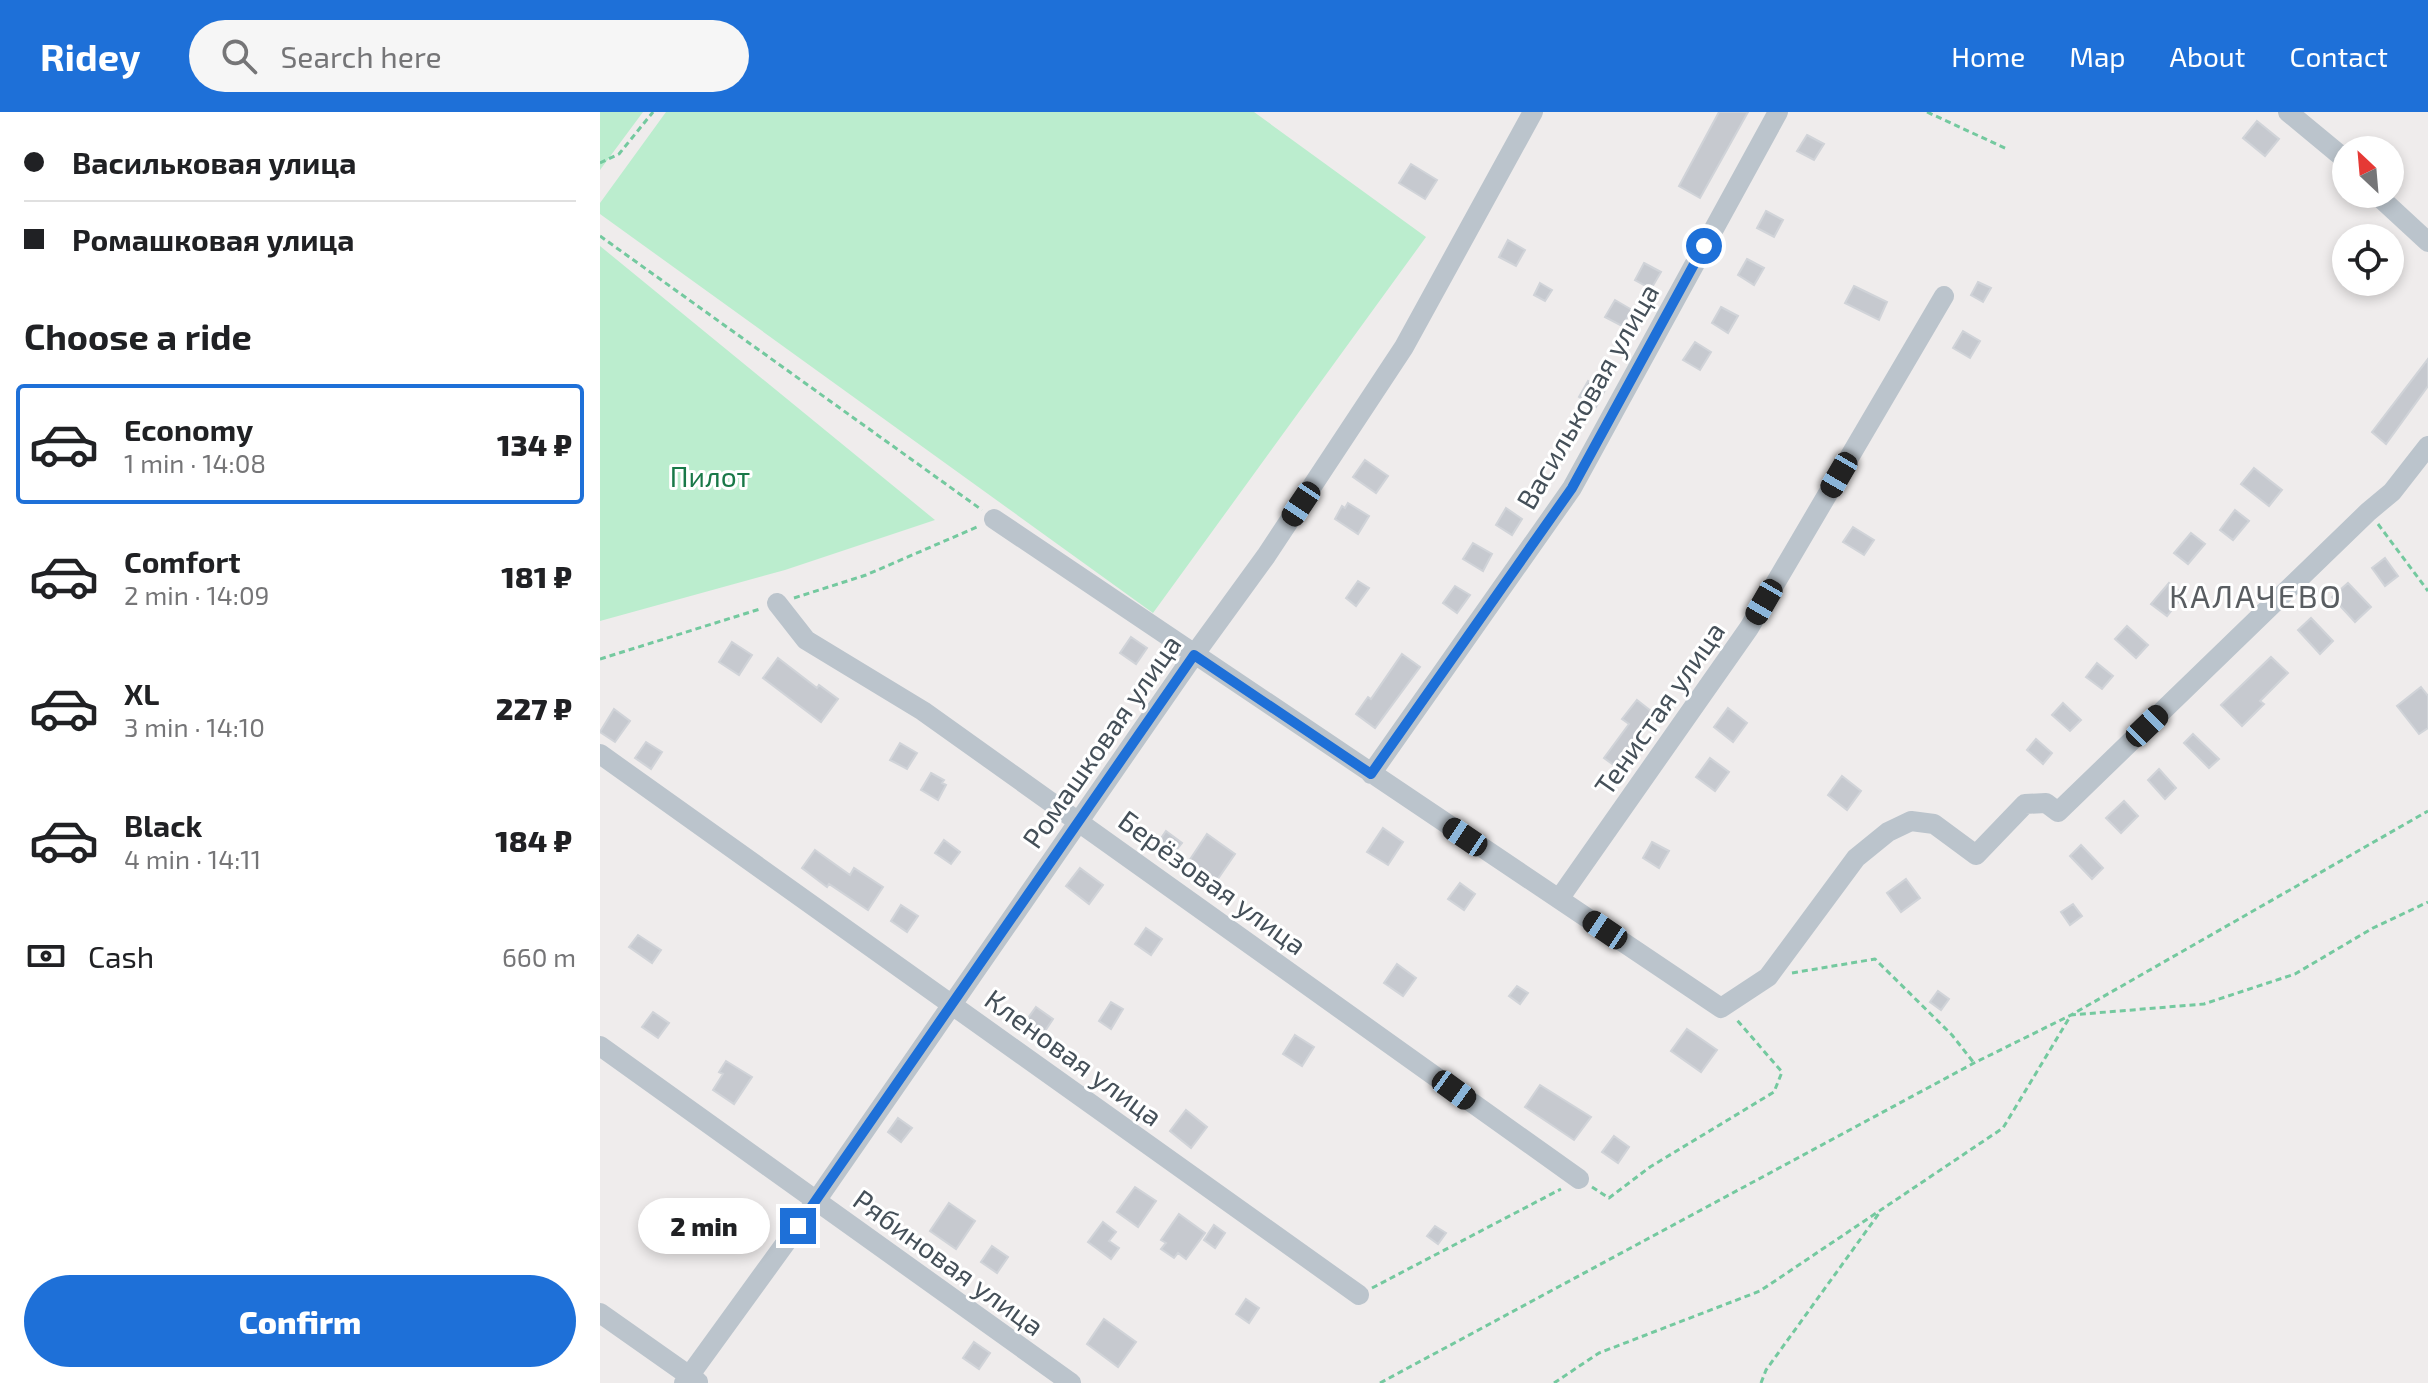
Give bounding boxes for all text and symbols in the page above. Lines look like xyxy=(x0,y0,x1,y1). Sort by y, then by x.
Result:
search box xyxy=(189,20,749,92)
text: Ridey xyxy=(40,33,141,79)
icon: search xyxy=(217,34,261,78)
text: Search here xyxy=(281,38,442,74)
text: Home xyxy=(1951,39,2025,73)
text: Map xyxy=(2069,39,2126,73)
text: About xyxy=(2170,39,2245,73)
text: Contact xyxy=(2289,39,2388,73)
north arrow xyxy=(2332,136,2404,208)
map controls xyxy=(2332,136,2404,296)
text: Васильковая улица xyxy=(72,144,356,180)
text: Ромашковая улица xyxy=(72,221,355,257)
button: locate xyxy=(2332,224,2404,296)
route start xyxy=(1686,228,1722,264)
street label: Васильковая улица xyxy=(1509,277,1665,515)
text: Choose a ride xyxy=(24,314,252,357)
icon: car xyxy=(28,408,100,480)
text: Economy xyxy=(124,411,253,447)
text: 134 ₽ xyxy=(497,426,572,462)
text: 1 min · 14:08 xyxy=(124,447,266,478)
car xyxy=(1817,448,1861,502)
park label: Пилот xyxy=(670,459,750,493)
car xyxy=(1278,477,1324,531)
icon: car xyxy=(28,540,100,612)
text: Comfort xyxy=(124,543,241,579)
text: 181 ₽ xyxy=(501,558,572,594)
car xyxy=(1742,575,1786,629)
district label: КАЛАЧЕВО xyxy=(2169,576,2343,614)
text: 2 min · 14:09 xyxy=(124,579,270,610)
street label: Тенистая улица xyxy=(1587,615,1731,801)
street label: Ромашковая улица xyxy=(1015,628,1187,854)
icon: car xyxy=(28,672,100,744)
text: XL xyxy=(124,675,159,711)
text: 227 ₽ xyxy=(496,690,572,726)
car xyxy=(2121,701,2173,751)
text: 3 min · 14:10 xyxy=(124,711,265,742)
street label: Берёзовая улица xyxy=(1112,802,1314,962)
icon: car xyxy=(28,804,100,876)
text: Black xyxy=(124,807,202,843)
car xyxy=(1438,814,1492,860)
text: 184 ₽ xyxy=(495,822,572,858)
text: 4 min · 14:11 xyxy=(124,843,261,874)
car xyxy=(1578,907,1632,953)
icon: cash xyxy=(24,934,68,978)
text: Cash xyxy=(88,938,154,974)
text: 660 m xyxy=(502,941,576,972)
street label: Кленовая улица xyxy=(979,981,1169,1133)
car xyxy=(1428,1066,1480,1114)
street label: Рябиновая улица xyxy=(847,1181,1051,1343)
callout: 2 min xyxy=(638,1198,770,1254)
route end xyxy=(780,1208,816,1244)
text: 2 min xyxy=(670,1210,738,1241)
button: Confirm xyxy=(24,1275,576,1367)

